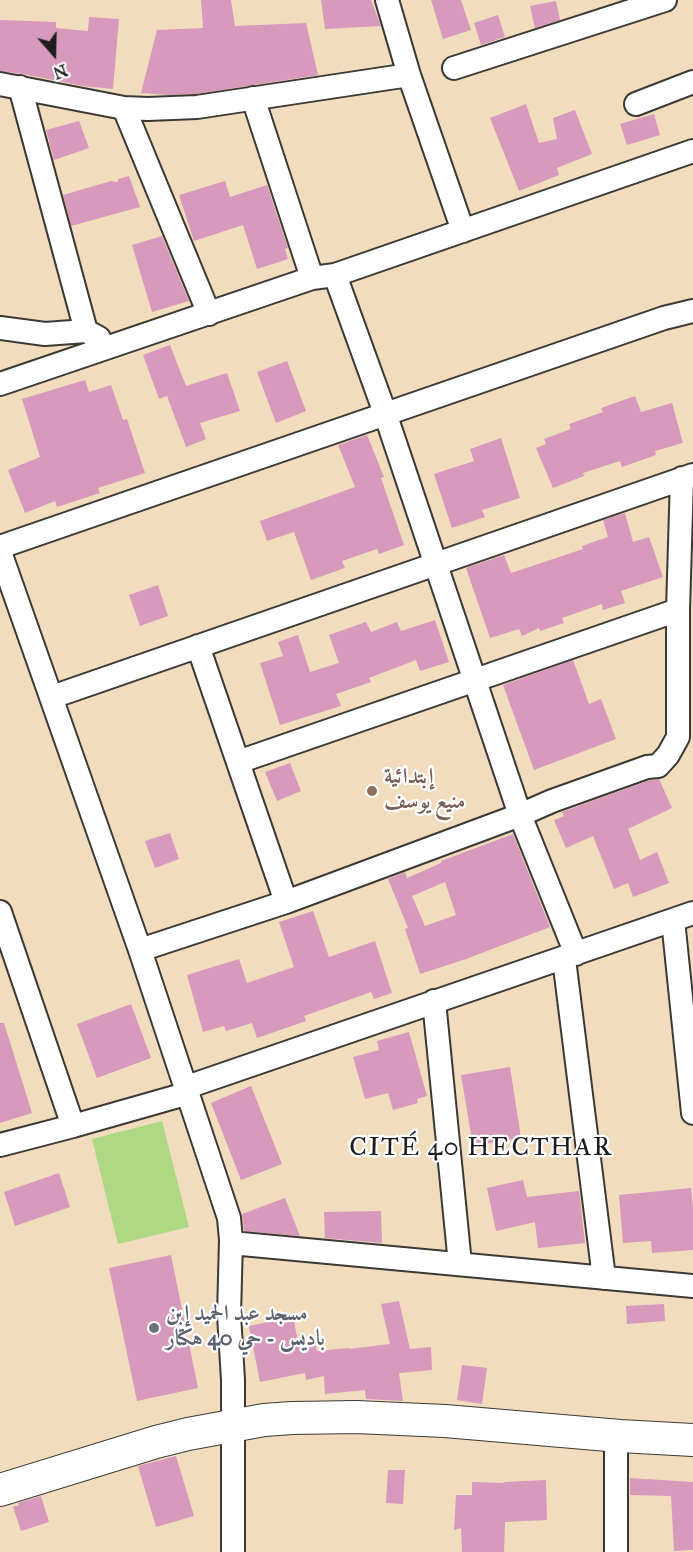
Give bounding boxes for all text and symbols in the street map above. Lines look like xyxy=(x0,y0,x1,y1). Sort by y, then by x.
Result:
north arrow xyxy=(24,24,84,84)
text: N xyxy=(51,60,70,83)
place label: إبتدائية منيع يوسف xyxy=(384,765,465,816)
marker: إبتدائية منيع يوسف xyxy=(365,784,379,798)
district label: CITÉ 40 HECTHAR xyxy=(349,1133,613,1165)
place label: مسجد عبد الحميد إبن باديس - حي 40 هكتار xyxy=(166,1302,325,1354)
marker: مسجد عبد الحميد إبن باديس - حي 40 هكتار xyxy=(147,1321,161,1335)

